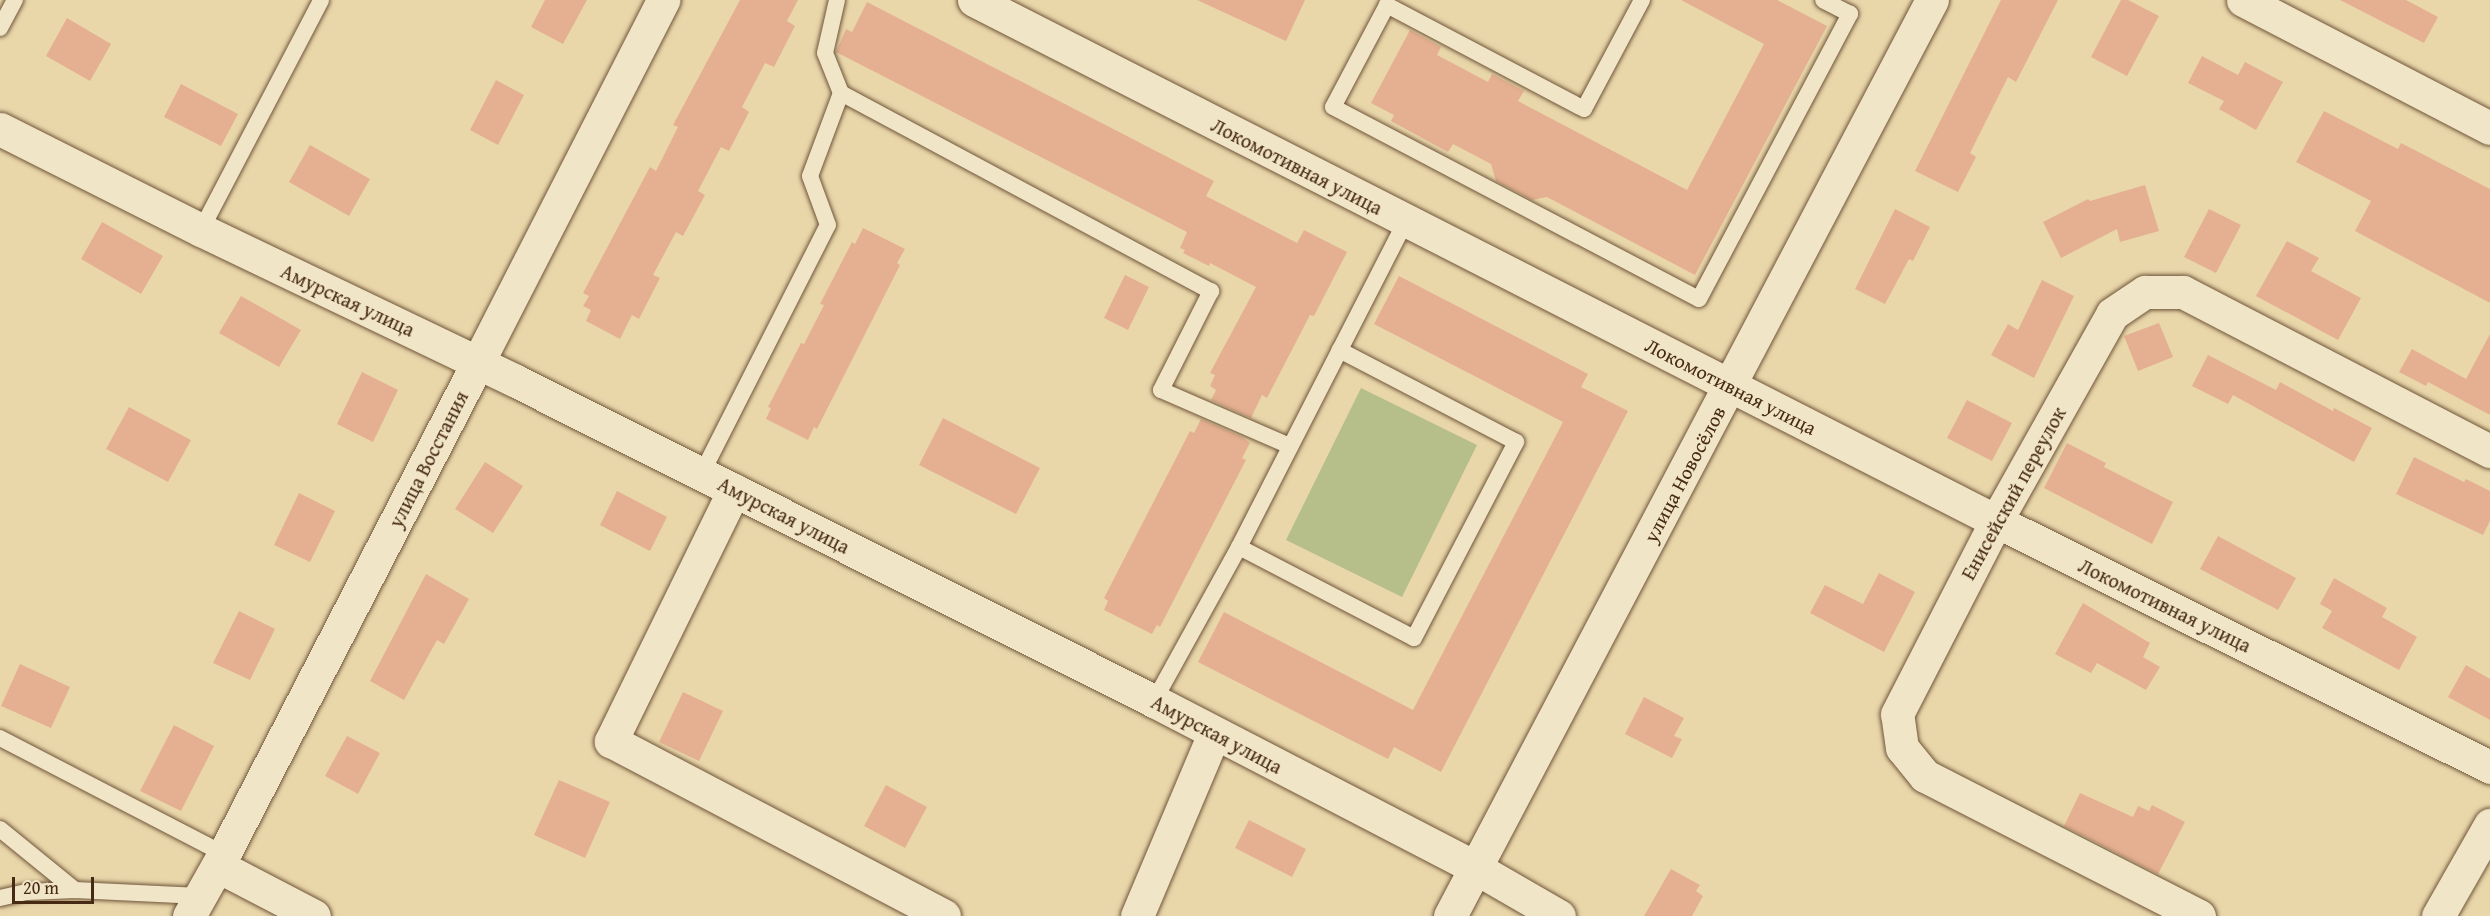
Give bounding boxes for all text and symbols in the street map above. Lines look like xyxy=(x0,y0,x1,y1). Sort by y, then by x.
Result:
street label: Локомотивная улица xyxy=(1207,112,1387,220)
street label: Амурская улица xyxy=(277,259,419,341)
street label: Локомотивная улица xyxy=(1641,332,1821,440)
street label: улица Восстания xyxy=(383,387,473,531)
street label: улица Новосёлов xyxy=(1638,402,1730,546)
street label: Енисейский переулок xyxy=(1955,402,2071,584)
street label: Амурская улица xyxy=(714,471,854,559)
street label: Локомотивная улица xyxy=(2075,553,2255,657)
street label: Амурская улица xyxy=(1147,689,1287,779)
scale bar xyxy=(15,865,98,903)
text: 20 m xyxy=(23,874,59,901)

